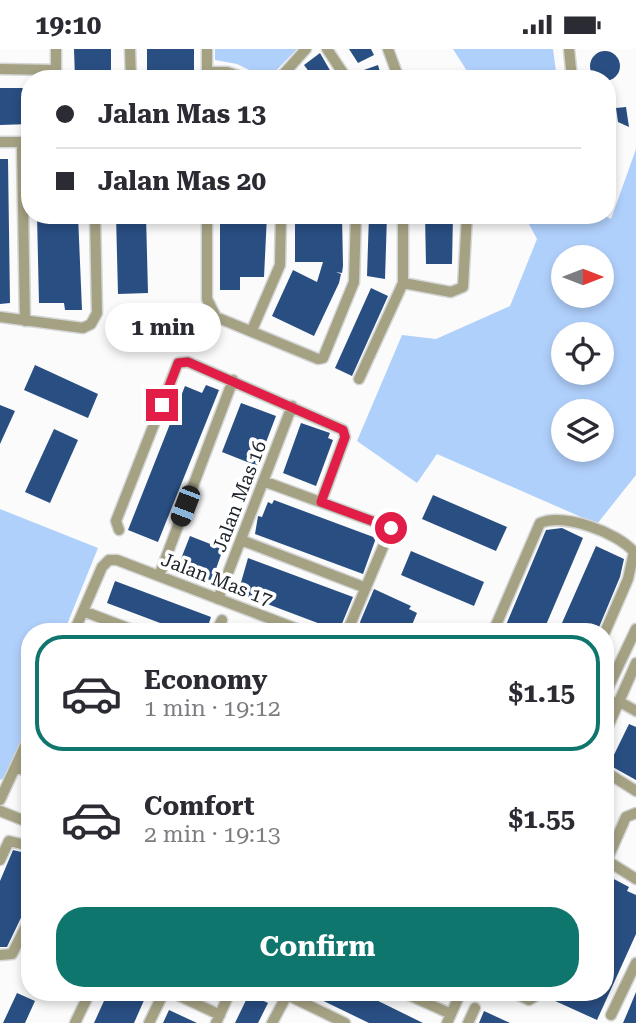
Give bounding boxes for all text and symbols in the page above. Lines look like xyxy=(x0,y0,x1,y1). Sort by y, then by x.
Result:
text: 19:10 xyxy=(35,10,101,40)
text: Jalan Mas 13 xyxy=(98,99,266,129)
text: Jalan Mas 20 xyxy=(98,166,266,196)
north arrow xyxy=(551,245,614,308)
map controls xyxy=(551,245,614,462)
callout: 1 min xyxy=(104,303,220,353)
text: 1 min xyxy=(131,314,195,341)
button: locate xyxy=(551,322,614,385)
route end xyxy=(146,389,178,421)
button: layers xyxy=(551,399,614,462)
street label: Jalan Mas 16 xyxy=(208,437,271,555)
car xyxy=(168,483,203,529)
route start xyxy=(375,512,407,544)
street label: Jalan Mas 17 xyxy=(158,548,276,611)
icon: car xyxy=(60,662,123,725)
text: Economy xyxy=(144,665,267,695)
text: $1.15 xyxy=(509,678,575,708)
text: 1 min · 19:12 xyxy=(144,695,281,722)
icon: car xyxy=(60,788,123,851)
text: Comfort xyxy=(144,791,254,821)
text: $1.55 xyxy=(509,804,575,834)
text: 2 min · 19:13 xyxy=(144,821,281,848)
button: Confirm xyxy=(56,907,579,987)

